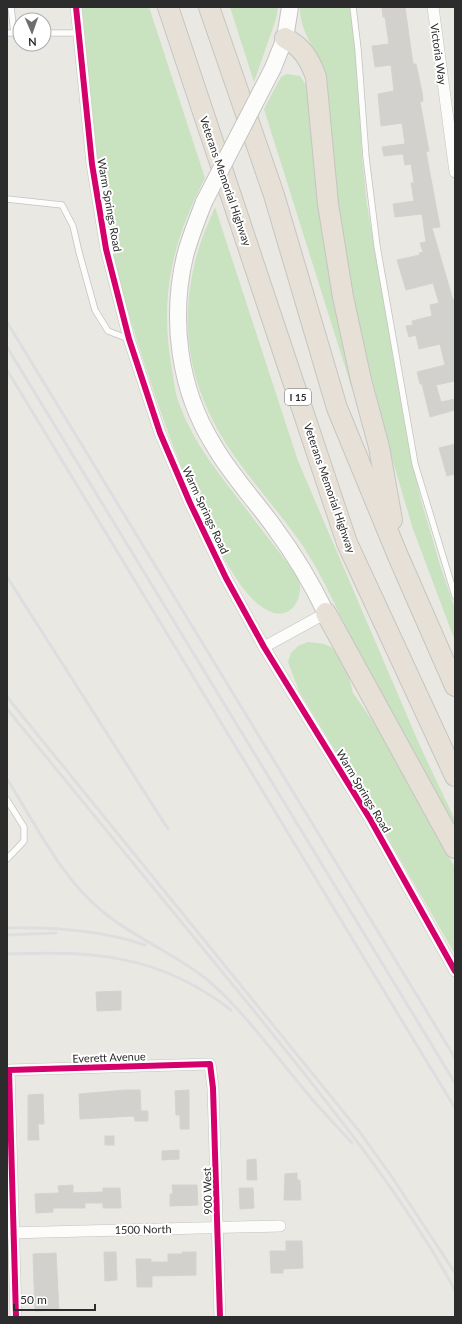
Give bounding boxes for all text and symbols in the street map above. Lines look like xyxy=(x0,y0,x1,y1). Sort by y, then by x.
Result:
north arrow xyxy=(12,12,52,52)
street label: Victoria Way xyxy=(428,22,450,86)
text: N xyxy=(28,36,37,49)
street label: Veterans Memorial Highway xyxy=(198,114,254,248)
street label: Warm Springs Road xyxy=(95,157,125,253)
road number: I 15 xyxy=(285,389,311,405)
street label: Veterans Memorial Highway xyxy=(302,421,358,555)
street label: Warm Springs Road xyxy=(180,464,232,556)
street label: Warm Springs Road xyxy=(334,747,394,835)
street label: Everett Avenue xyxy=(72,1049,146,1065)
street label: 900 West xyxy=(200,1167,214,1215)
street label: 1500 North xyxy=(114,1222,172,1236)
scale bar xyxy=(14,1286,95,1312)
text: 50 m xyxy=(20,1292,47,1307)

